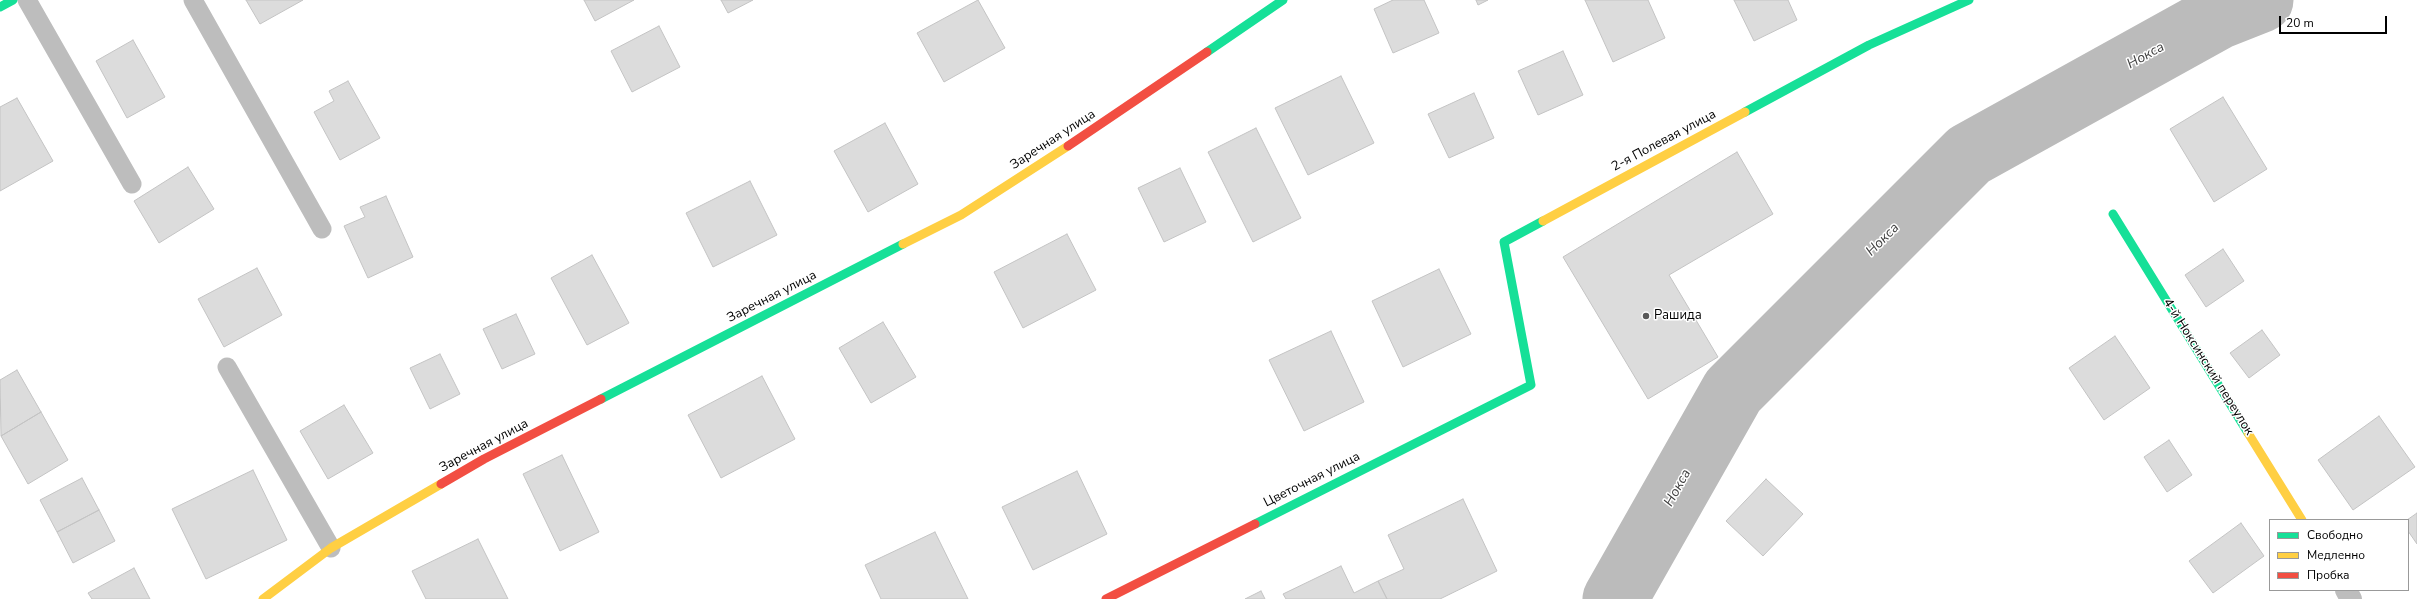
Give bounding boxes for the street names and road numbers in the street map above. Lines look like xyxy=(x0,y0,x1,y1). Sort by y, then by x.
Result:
street label: Заречная улица xyxy=(1007,107,1099,173)
street label: 2-я Полевая улица xyxy=(1609,107,1719,175)
street label: Заречная улица xyxy=(725,268,819,326)
street label: 4-й Ноксинский переулок xyxy=(2159,296,2257,438)
street label: Заречная улица xyxy=(437,416,531,476)
street label: Цветочная улица xyxy=(1261,449,1363,511)

